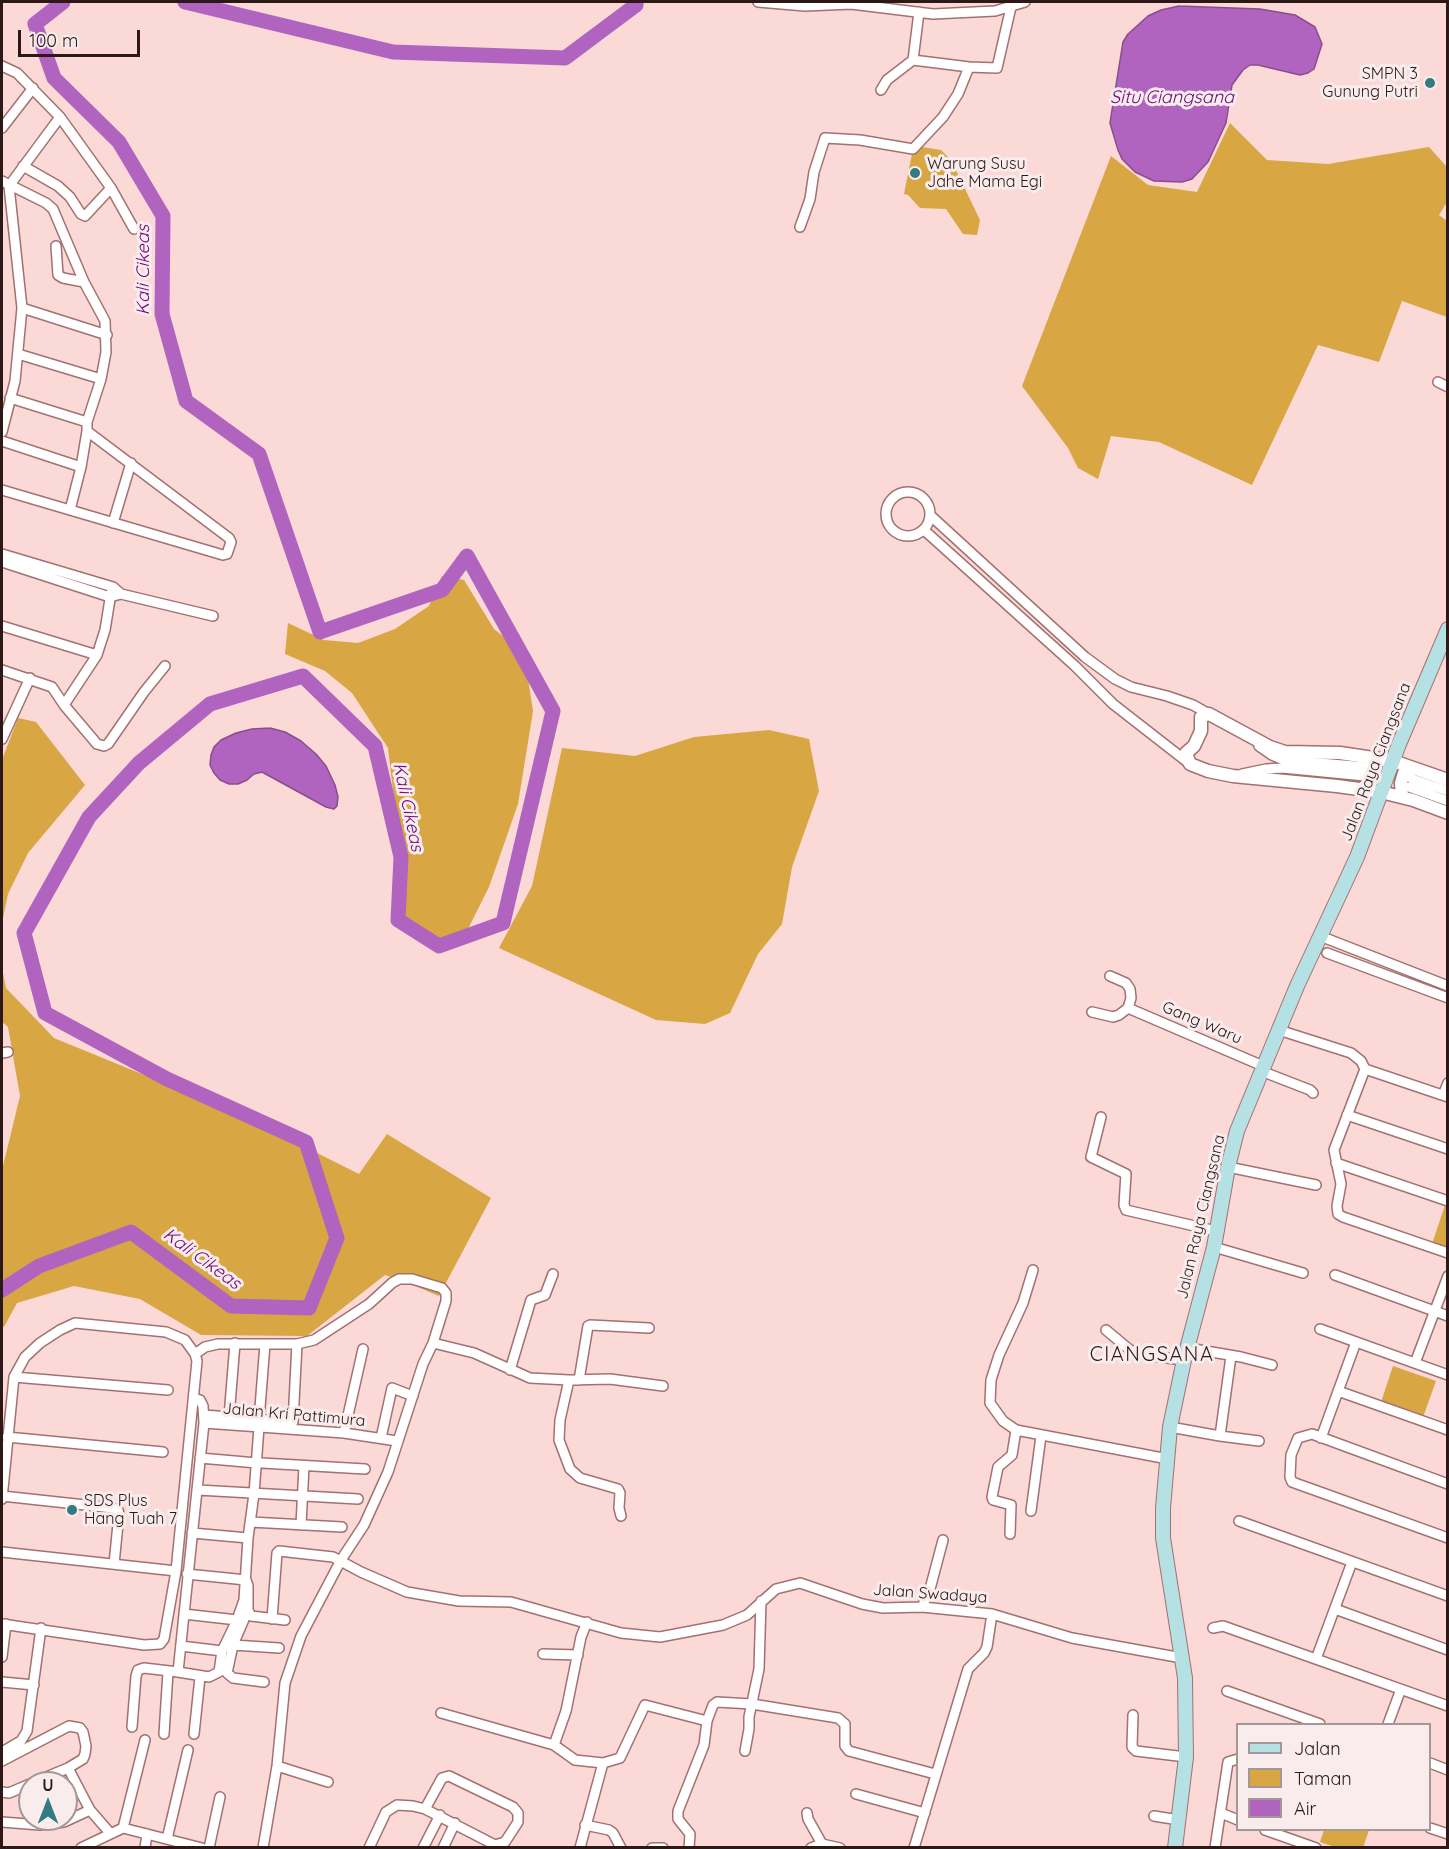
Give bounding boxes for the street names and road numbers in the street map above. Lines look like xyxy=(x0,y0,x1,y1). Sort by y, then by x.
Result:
street label: Jalan Raya Ciangsana xyxy=(1337,680,1415,844)
street label: Gang Waru xyxy=(1159,998,1245,1048)
street label: Jalan Raya Ciangsana xyxy=(1173,1133,1229,1301)
street label: Jalan Kri Pattimura xyxy=(222,1399,366,1431)
street label: Jalan Swadaya xyxy=(872,1580,988,1608)

